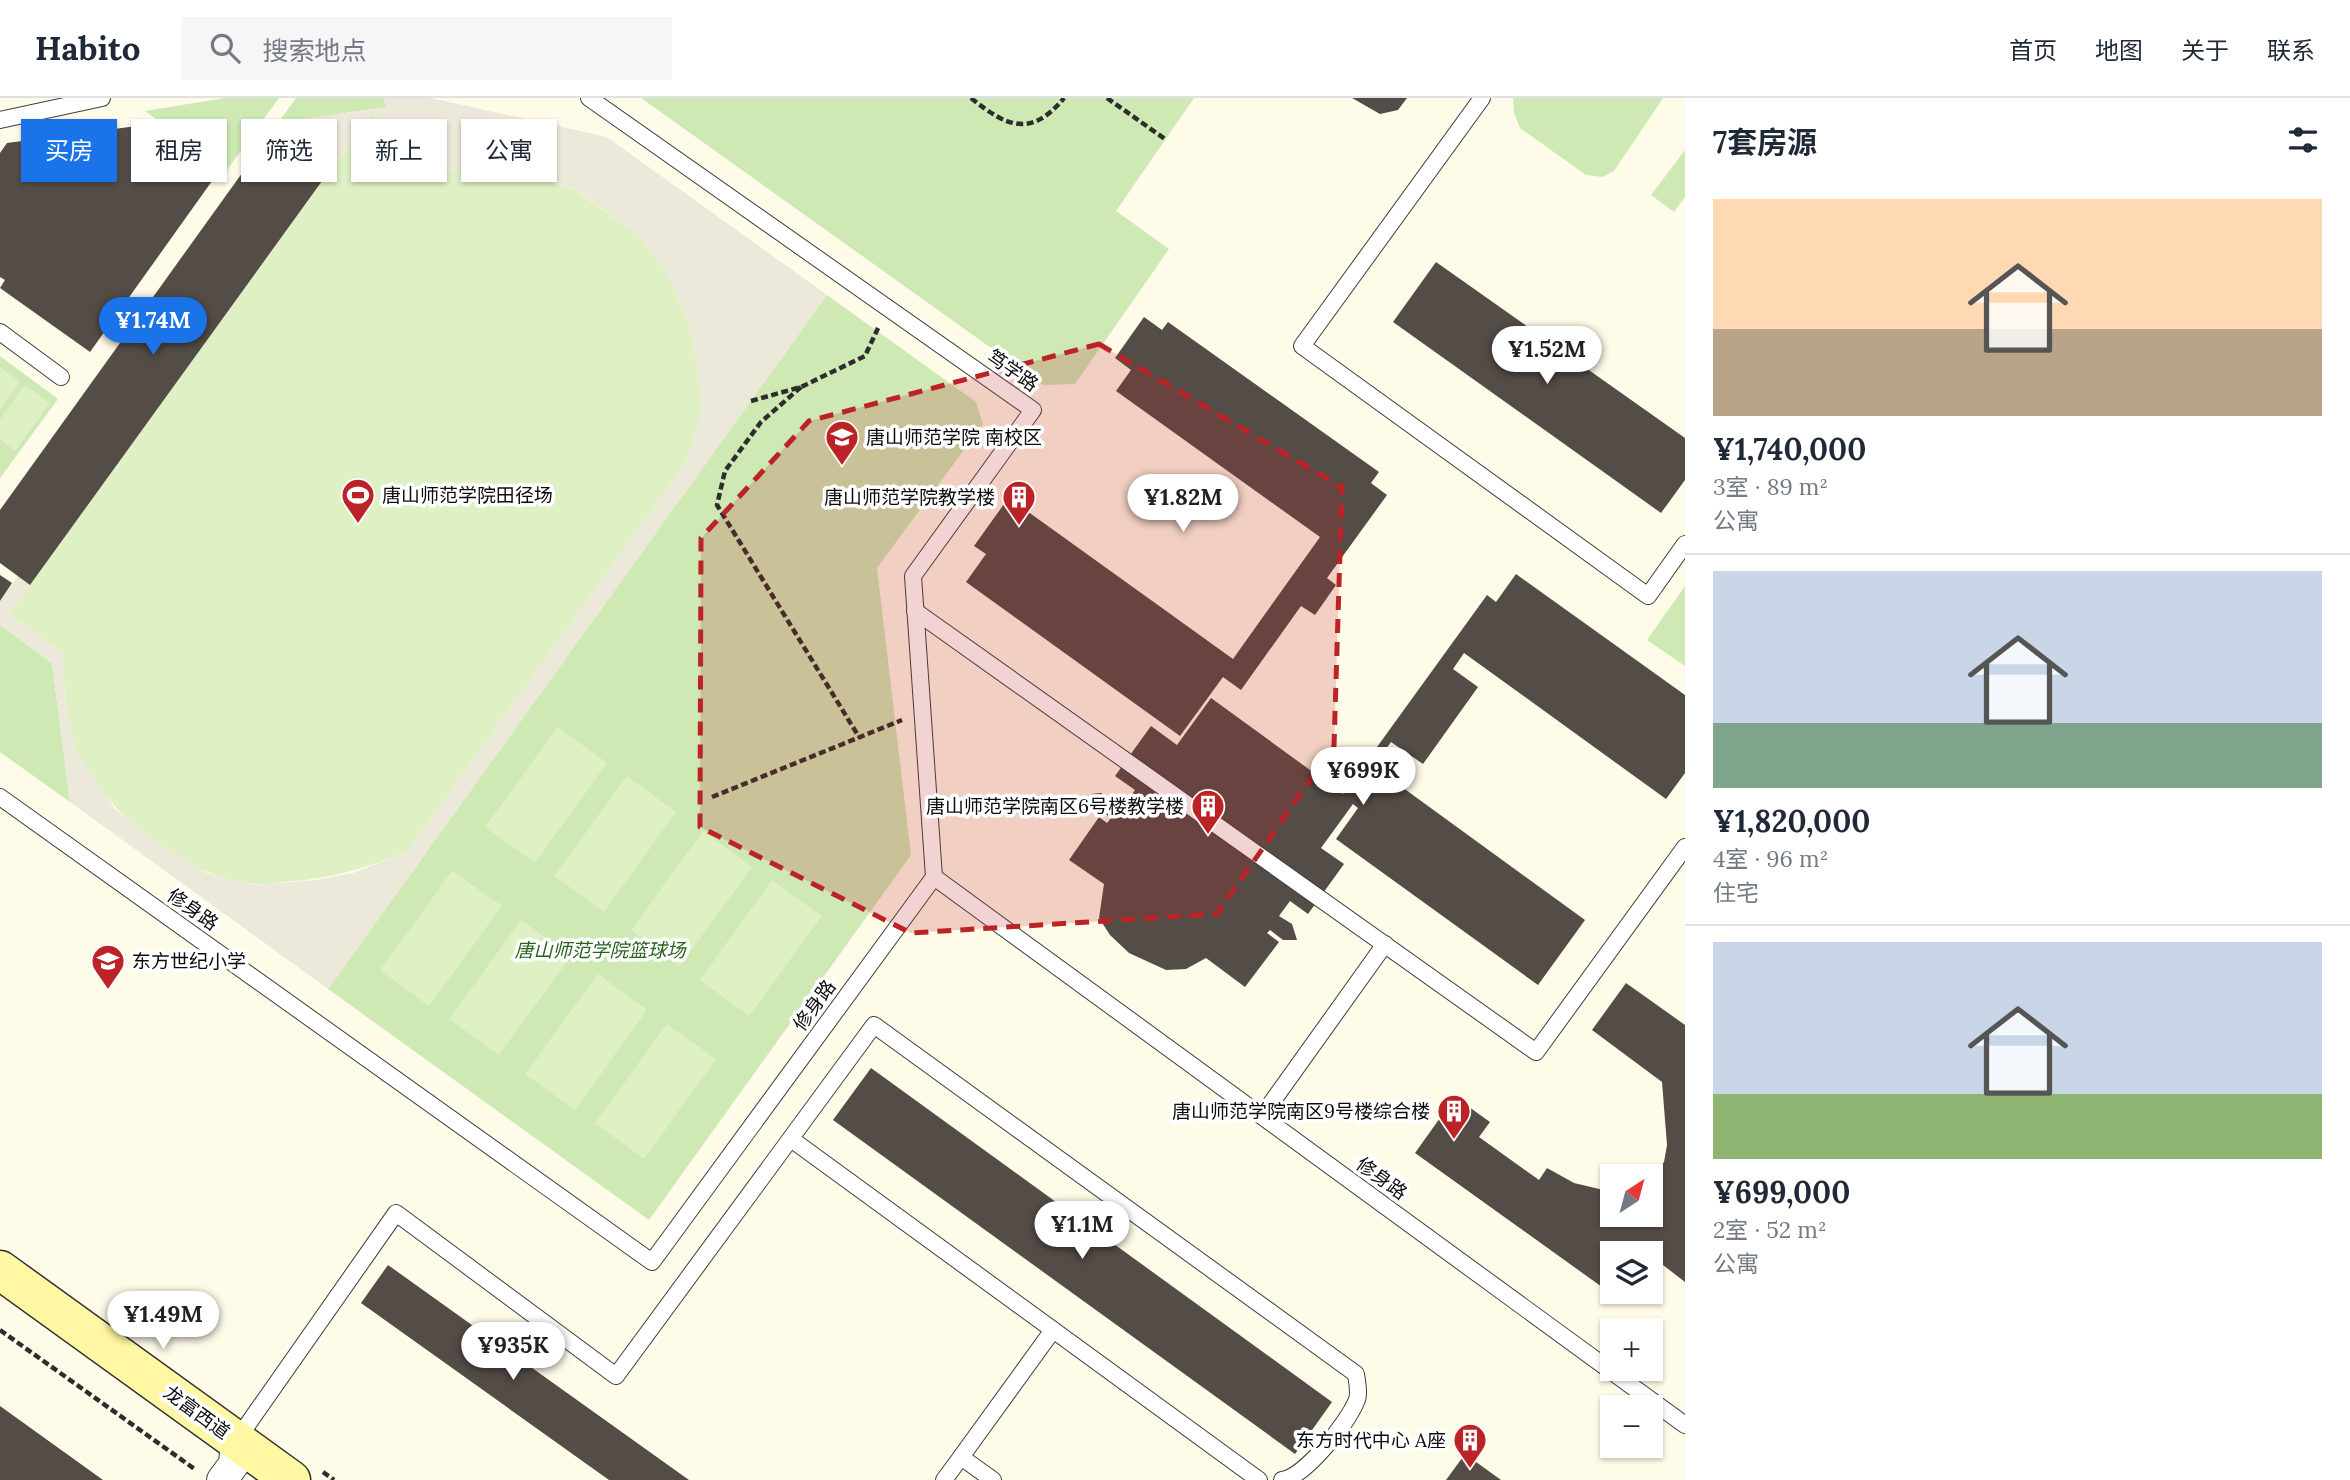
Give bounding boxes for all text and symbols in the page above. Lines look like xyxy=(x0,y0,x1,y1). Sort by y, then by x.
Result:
search box xyxy=(182,17,672,80)
text: Habito xyxy=(35,27,140,69)
icon: search xyxy=(206,29,244,67)
text: 搜索地点 xyxy=(262,34,366,67)
text: 首页 xyxy=(2009,35,2057,66)
text: 地图 xyxy=(2095,35,2143,66)
text: 关于 xyxy=(2181,35,2229,66)
text: 联系 xyxy=(2267,35,2315,66)
chip: 买房 xyxy=(21,119,117,182)
chip: 租房 xyxy=(131,119,227,182)
chip: 筛选 xyxy=(241,119,337,182)
chip: 新上 xyxy=(351,119,447,182)
chip: 公寓 xyxy=(461,119,557,182)
icon: filters xyxy=(2284,121,2322,159)
text: 7套房源 xyxy=(1713,123,1817,161)
icon: home xyxy=(1955,245,2081,371)
pin: ¥1.74M xyxy=(96,298,210,357)
text: ¥1.74M xyxy=(115,305,191,334)
pin: ¥1.52M xyxy=(1490,327,1604,386)
text: ¥1.52M xyxy=(1508,334,1586,363)
street label: 笃学路 xyxy=(983,344,1043,396)
school or university icon: 唐山师范学院 南校区 xyxy=(823,418,861,467)
place label: 唐山师范学院 南校区 xyxy=(866,425,1042,449)
text: ¥1,740,000 xyxy=(1713,430,1866,468)
text: 3室 · 89 m² xyxy=(1713,472,1828,501)
pin: ¥1.82M xyxy=(1126,474,1240,534)
sports icon: 唐山师范学院田径场 xyxy=(339,476,377,525)
building icon: 唐山师范学院教学楼 xyxy=(1000,478,1038,527)
text: ¥1.82M xyxy=(1143,482,1223,511)
place label: 唐山师范学院田径场 xyxy=(382,483,553,507)
place label: 唐山师范学院教学楼 xyxy=(824,485,995,509)
text: 公寓 xyxy=(1713,506,1759,535)
icon: home xyxy=(1955,617,2081,743)
pin: ¥699K xyxy=(1314,748,1412,807)
text: ¥699K xyxy=(1327,755,1399,784)
building icon: 唐山师范学院南区6号楼教学楼 xyxy=(1189,787,1227,836)
place label: 唐山师范学院南区6号楼教学楼 xyxy=(926,794,1184,818)
text: ¥1,820,000 xyxy=(1713,802,1870,840)
text: 4室 · 96 m² xyxy=(1713,844,1828,873)
text: 住宅 xyxy=(1713,878,1759,907)
street label: 修身路 xyxy=(163,883,223,935)
park label: 唐山师范学院篮球场 xyxy=(514,938,687,962)
school or university icon: 东方世纪小学 xyxy=(89,942,127,991)
place label: 东方世纪小学 xyxy=(132,949,246,973)
street label: 修身路 xyxy=(788,975,840,1035)
icon: home xyxy=(1955,988,2081,1114)
building icon: 唐山师范学院南区9号楼综合楼 xyxy=(1435,1092,1473,1141)
place label: 唐山师范学院南区9号楼综合楼 xyxy=(1172,1099,1430,1123)
street label: 修身路 xyxy=(1352,1152,1412,1204)
north arrow xyxy=(1600,1164,1662,1227)
map controls xyxy=(1600,1164,1663,1458)
text: ¥699,000 xyxy=(1713,1173,1850,1211)
pin: ¥1.1M xyxy=(1033,1202,1131,1261)
text: ¥1.1M xyxy=(1051,1209,1114,1238)
text: 2室 · 52 m² xyxy=(1713,1215,1827,1244)
button: layers xyxy=(1600,1241,1663,1304)
text: 公寓 xyxy=(1713,1249,1759,1278)
pin: ¥1.49M xyxy=(106,1292,220,1351)
text: ¥1.49M xyxy=(123,1299,203,1328)
button: + xyxy=(1600,1318,1663,1381)
pin: ¥935K xyxy=(464,1322,562,1382)
text: ¥935K xyxy=(477,1330,549,1359)
street label: 龙富西道 xyxy=(159,1380,235,1444)
button: − xyxy=(1600,1395,1663,1458)
building icon: 东方时代中心 A座 xyxy=(1451,1421,1489,1470)
place label: 东方时代中心 A座 xyxy=(1296,1428,1446,1452)

